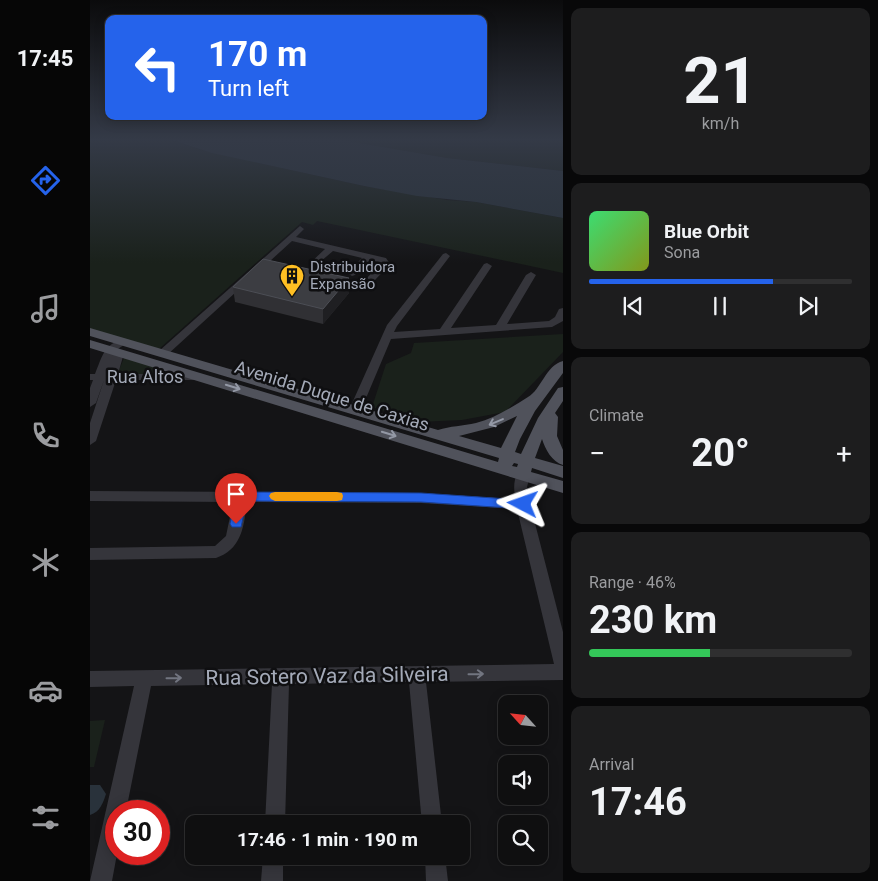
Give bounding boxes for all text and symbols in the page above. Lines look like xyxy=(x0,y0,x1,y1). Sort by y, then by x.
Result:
text: 170 m xyxy=(208,34,307,75)
icon: left xyxy=(125,35,190,100)
text: 21 xyxy=(683,43,758,119)
text: 17:45 xyxy=(17,46,73,71)
text: Turn left xyxy=(208,76,289,101)
text: km/h xyxy=(702,114,739,133)
icon: directions xyxy=(28,163,63,198)
text: Blue Orbit xyxy=(664,220,749,243)
text: Sona xyxy=(664,243,700,262)
place label: Distribuidora Expansão xyxy=(310,258,395,293)
building icon: Distribuidora Expansão xyxy=(279,263,305,297)
icon: music xyxy=(28,291,63,326)
icon: previous xyxy=(619,292,647,320)
icon: pause xyxy=(706,292,734,320)
icon: next xyxy=(794,292,822,320)
street label: Avenida Duque de Caxias xyxy=(232,356,432,435)
street label: Rua Altos xyxy=(107,366,183,387)
one-way arrow xyxy=(225,383,240,392)
text: Climate xyxy=(589,406,644,425)
one-way arrow xyxy=(489,417,504,427)
icon: phone xyxy=(28,418,63,453)
one-way arrow xyxy=(380,429,396,439)
text: 20° xyxy=(691,431,750,475)
text: − xyxy=(589,437,605,470)
text: + xyxy=(836,437,852,470)
pin xyxy=(215,473,257,524)
position arrow xyxy=(496,477,548,529)
icon: arrive xyxy=(222,480,250,508)
icon: climate xyxy=(28,545,63,580)
text: Range · 46% xyxy=(589,573,676,592)
text: 230 km xyxy=(589,598,717,642)
street label: Rua Sotero Vaz da Silveira xyxy=(205,662,449,690)
one-way arrow xyxy=(468,669,484,678)
icon: car xyxy=(28,673,63,708)
one-way arrow xyxy=(165,673,181,683)
north arrow xyxy=(498,695,548,745)
map controls xyxy=(498,695,548,865)
button: sound xyxy=(498,755,548,805)
text: Arrival xyxy=(589,755,634,774)
text: 17:46 xyxy=(589,780,687,824)
icon: filters xyxy=(28,800,63,835)
speed limit sign: 30 xyxy=(105,800,170,865)
button: search xyxy=(498,815,548,865)
text: 17:46 · 1 min · 190 m xyxy=(237,828,418,851)

